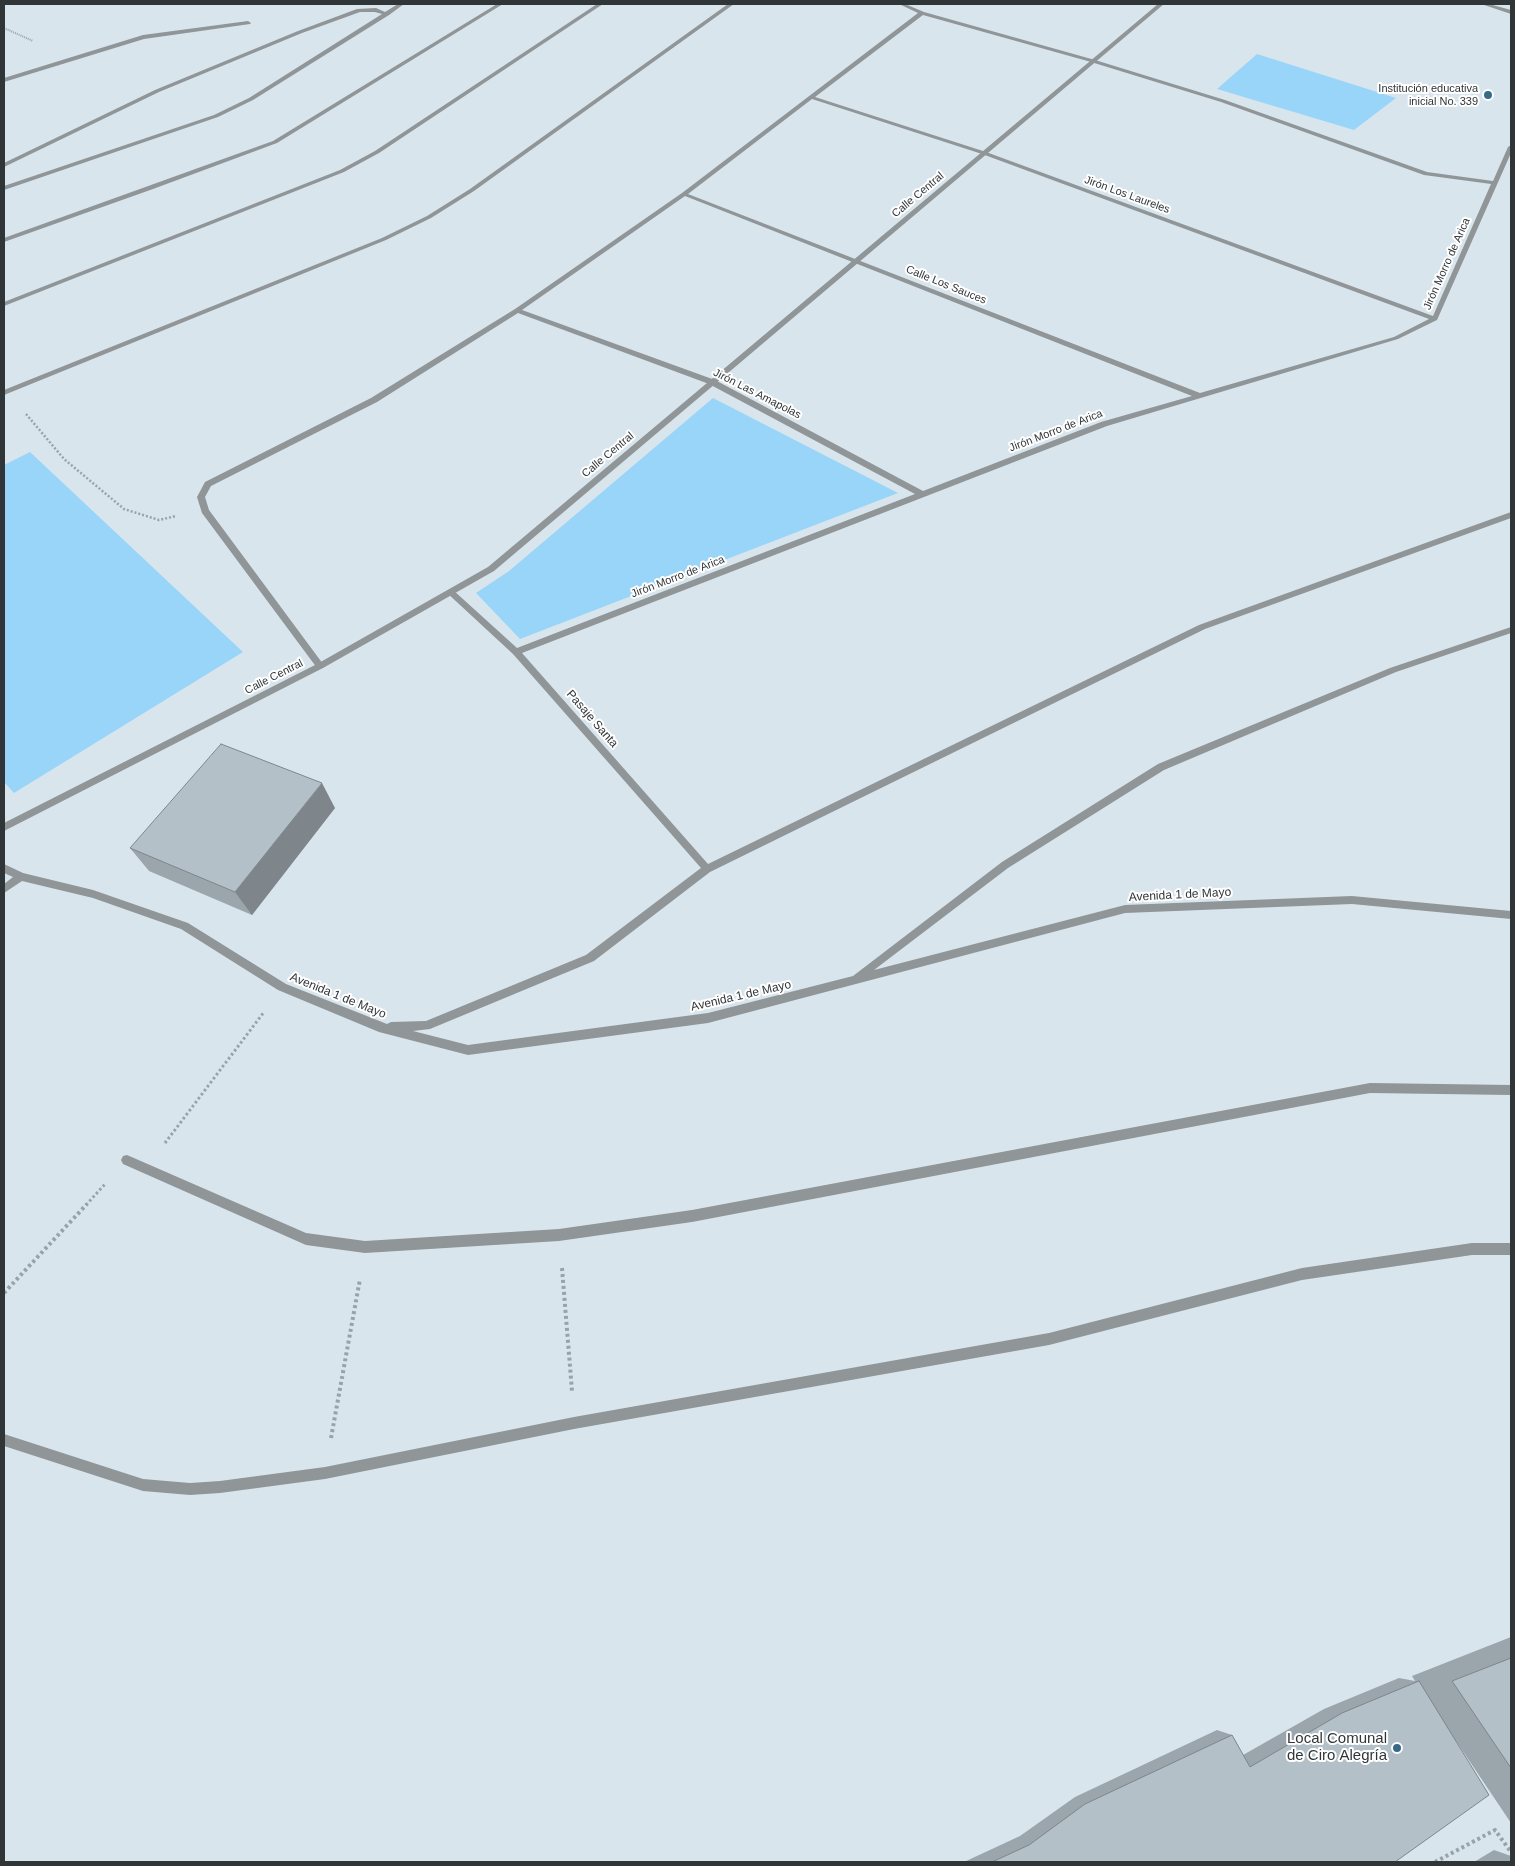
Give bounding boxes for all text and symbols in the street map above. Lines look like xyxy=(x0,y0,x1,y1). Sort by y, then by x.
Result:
place label: Institución educativa inicial No. 339 xyxy=(1378,82,1478,108)
marker: Institución educativa inicial No. 339 xyxy=(1482,89,1494,101)
street label: Calle Central xyxy=(889,170,947,220)
street label: Jirón Los Laureles xyxy=(1083,173,1171,217)
street label: Jirón Morro de Arica xyxy=(1421,216,1473,312)
street label: Calle Los Sauces xyxy=(904,263,988,307)
street label: Jirón Las Amapolas xyxy=(711,366,803,422)
street label: Jirón Morro de Arica xyxy=(1007,407,1105,455)
street label: Calle Central xyxy=(579,430,637,480)
street label: Jirón Morro de Arica xyxy=(629,553,727,601)
street label: Calle Central xyxy=(243,657,305,697)
street label: Pasaje Santa xyxy=(563,687,621,751)
street label: Avenida 1 de Mayo xyxy=(1128,885,1232,905)
street label: Avenida 1 de Mayo xyxy=(288,970,388,1022)
street label: Avenida 1 de Mayo xyxy=(689,977,793,1015)
place label: Local Comunal de Ciro Alegría xyxy=(1287,1730,1387,1765)
marker: Local Comunal de Ciro Alegría xyxy=(1391,1742,1403,1754)

